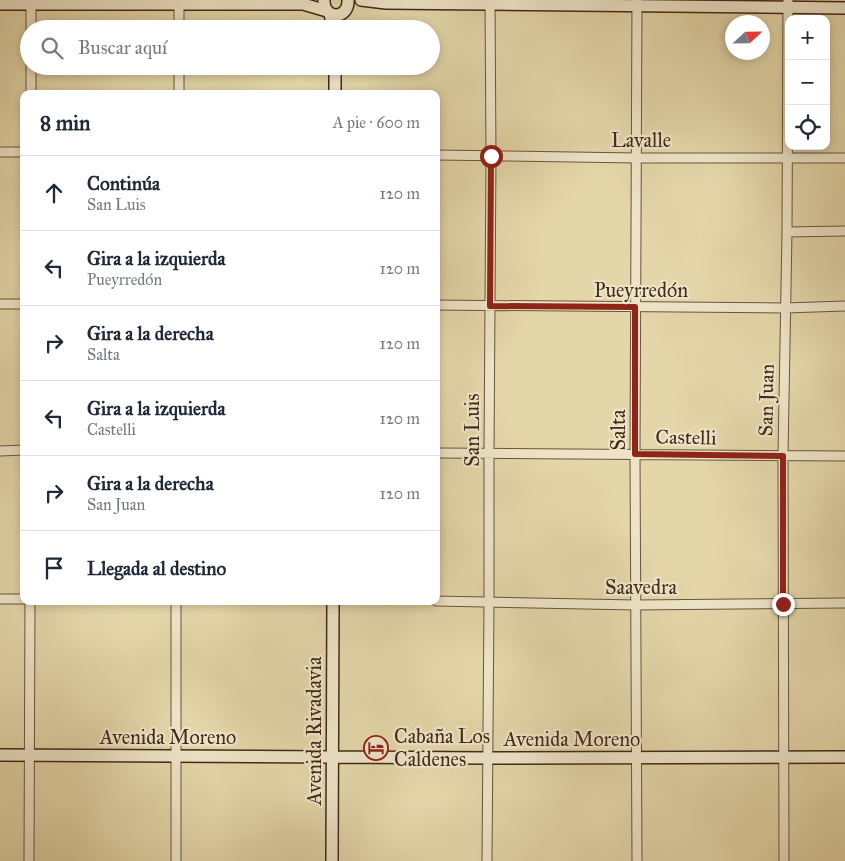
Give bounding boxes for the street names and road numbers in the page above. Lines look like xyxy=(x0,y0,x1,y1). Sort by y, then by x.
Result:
street label: Lavalle xyxy=(611,128,671,152)
street label: Pueyrredón xyxy=(594,278,688,302)
street label: San Juan xyxy=(753,363,780,437)
street label: San Luis xyxy=(460,393,484,467)
street label: Salta xyxy=(606,409,630,450)
street label: Castelli xyxy=(655,424,717,450)
street label: Saavedra xyxy=(605,575,677,599)
street label: Avenida Rivadavia xyxy=(302,656,326,806)
street label: Avenida Moreno xyxy=(99,725,236,749)
street label: Avenida Moreno xyxy=(503,727,640,751)

